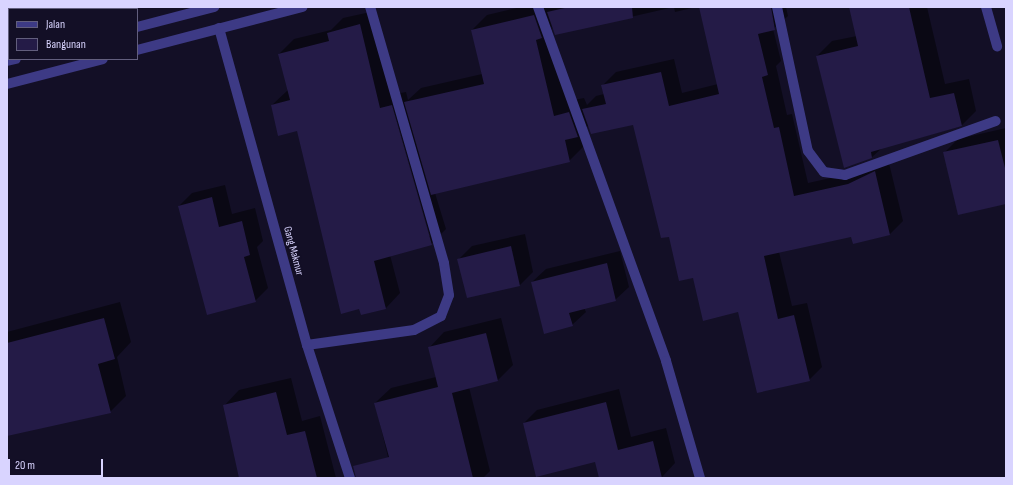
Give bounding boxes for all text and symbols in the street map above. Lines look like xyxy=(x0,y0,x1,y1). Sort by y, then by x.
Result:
legend xyxy=(8,8,138,60)
text: Jalan xyxy=(46,17,65,32)
text: Bangunan xyxy=(46,37,86,52)
street label: Gang Makmur xyxy=(280,225,306,277)
scale bar xyxy=(10,451,105,477)
text: 20 m xyxy=(15,458,35,473)

